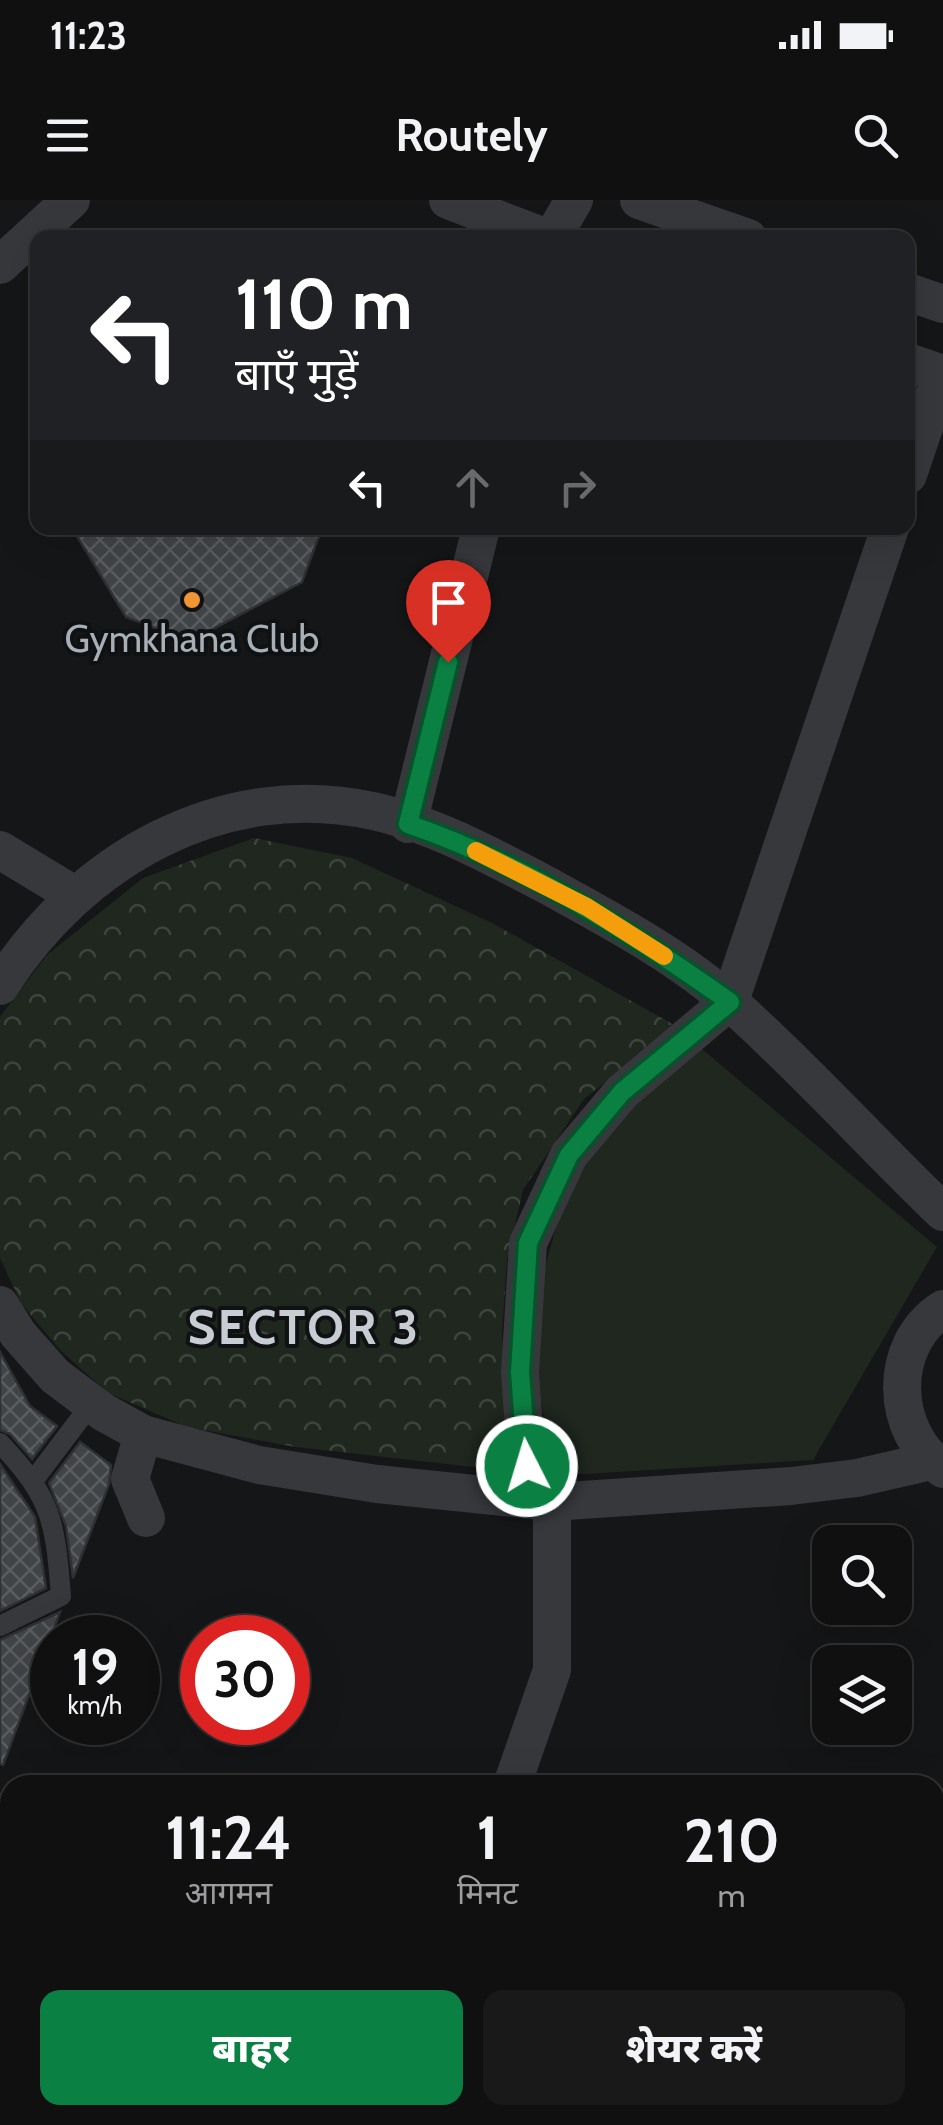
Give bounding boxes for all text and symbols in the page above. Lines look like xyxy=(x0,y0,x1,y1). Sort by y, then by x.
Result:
text: 11:23 xyxy=(50,12,127,59)
icon: menu xyxy=(40,108,95,163)
text: Routely xyxy=(395,108,548,162)
icon: search xyxy=(848,108,903,163)
text: 110 m xyxy=(235,261,413,347)
icon: left xyxy=(70,270,200,400)
text: बाएँ मुड़ें xyxy=(235,347,358,401)
icon: left xyxy=(340,460,395,515)
icon: ahead xyxy=(445,460,500,515)
icon: right xyxy=(550,460,605,515)
pin xyxy=(406,560,491,663)
icon: arrive xyxy=(421,575,476,630)
marker: Gymkhana Club xyxy=(181,589,203,611)
place label: Gymkhana Club xyxy=(65,615,319,662)
district label: SECTOR 3 xyxy=(187,1298,421,1356)
position arrow xyxy=(475,1414,579,1518)
map controls xyxy=(812,1525,912,1745)
button: search xyxy=(812,1525,912,1625)
speed limit sign: 30 xyxy=(180,1615,310,1745)
text: 19 xyxy=(72,1637,118,1698)
button: layers xyxy=(812,1645,912,1745)
text: km/h xyxy=(68,1690,122,1720)
text: 11:24 xyxy=(165,1801,292,1874)
text: 1 xyxy=(477,1801,499,1874)
text: 210 xyxy=(684,1804,780,1877)
text: आगमन xyxy=(185,1873,272,1912)
text: मिनट xyxy=(457,1873,518,1912)
text: m xyxy=(718,1876,746,1915)
button: बाहर xyxy=(40,1990,463,2105)
button: शेयर करें xyxy=(483,1990,905,2105)

